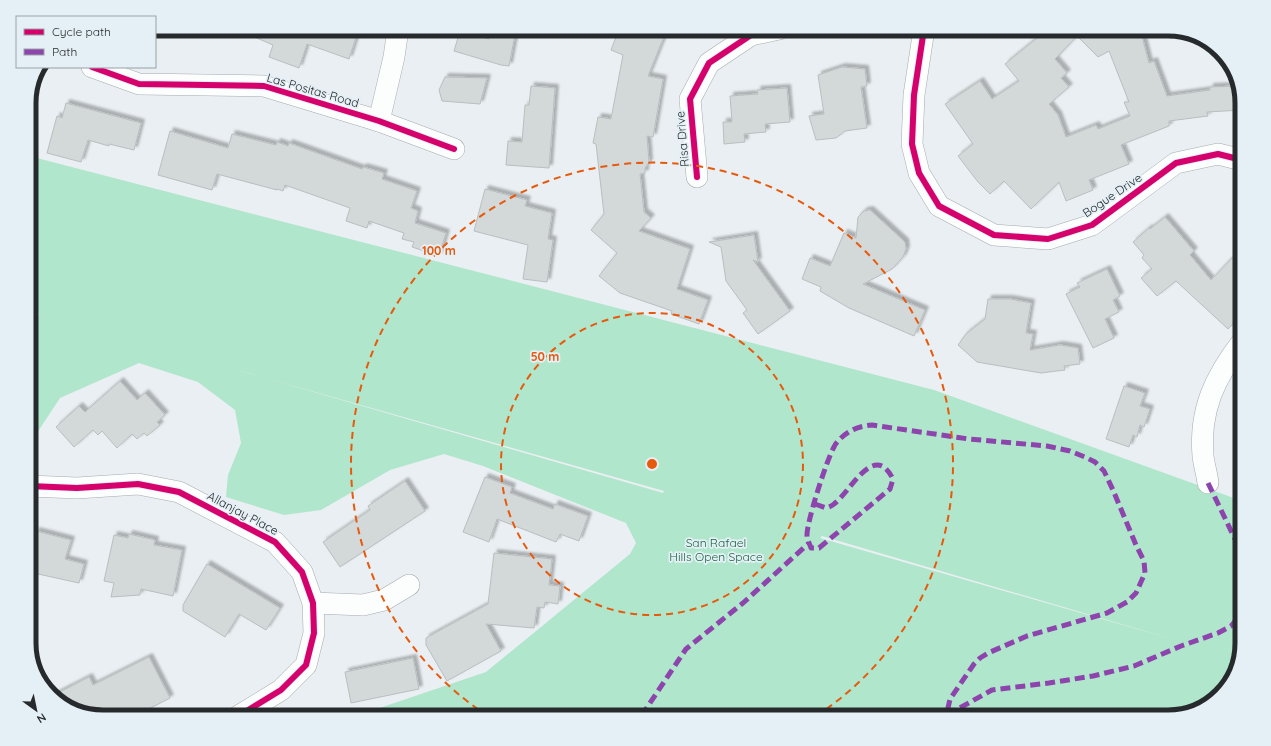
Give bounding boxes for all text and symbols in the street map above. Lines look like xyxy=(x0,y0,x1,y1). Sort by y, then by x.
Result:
legend xyxy=(16,16,156,68)
text: Cycle path xyxy=(52,24,111,39)
text: Path xyxy=(52,44,77,59)
street label: Las Positas Road xyxy=(265,70,361,110)
street label: Risa Drive xyxy=(672,110,692,167)
street label: Bogue Drive xyxy=(1080,170,1145,220)
text: 100 m xyxy=(422,243,456,258)
text: 50 m xyxy=(531,349,559,364)
centre of rings xyxy=(645,457,659,471)
street label: Allanjay Place xyxy=(205,488,281,538)
park label: San Rafael Hills Open Space xyxy=(669,535,763,564)
north arrow xyxy=(16,690,56,730)
text: N xyxy=(34,710,49,726)

